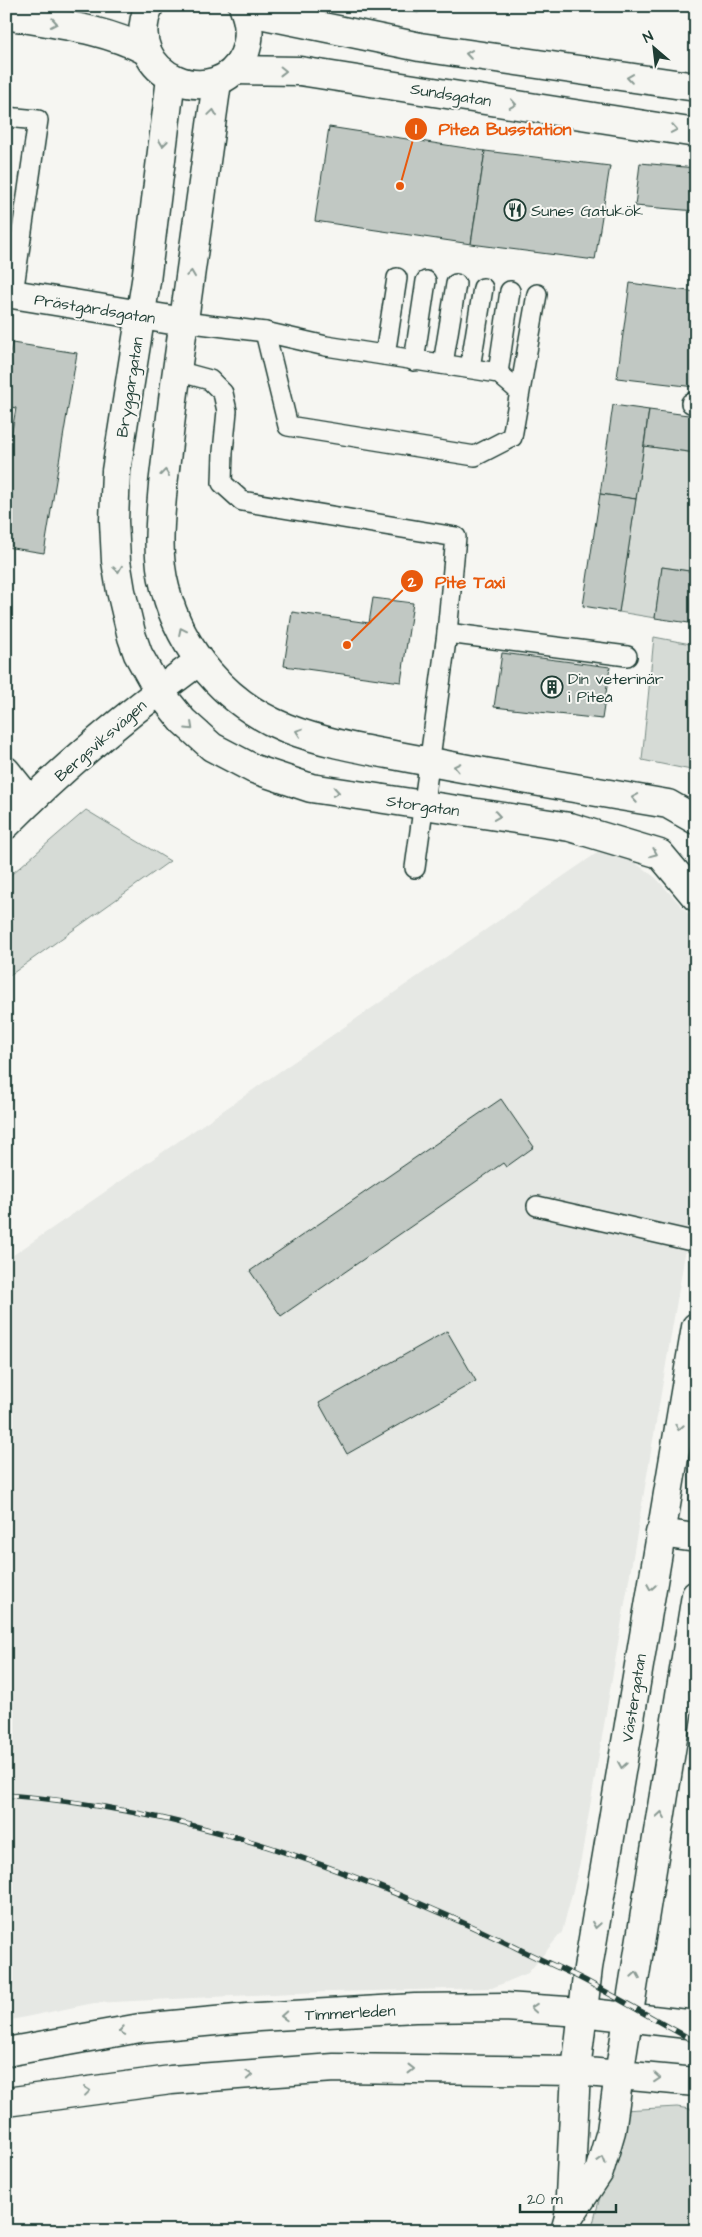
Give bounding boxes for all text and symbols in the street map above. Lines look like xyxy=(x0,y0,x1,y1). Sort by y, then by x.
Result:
one-way arrow xyxy=(50,18,59,28)
north arrow xyxy=(630,22,680,72)
text: N xyxy=(640,26,657,48)
one-way arrow xyxy=(465,49,473,60)
one-way arrow xyxy=(280,66,287,76)
one-way arrow xyxy=(626,73,634,84)
street label: Sundsgatan xyxy=(409,78,493,113)
one-way arrow xyxy=(510,98,518,109)
one-way arrow xyxy=(207,108,217,117)
callout: Piteå Busstation xyxy=(403,112,581,145)
text: Piteå Busstation xyxy=(438,117,572,142)
text: 1 xyxy=(415,119,417,140)
one-way arrow xyxy=(669,124,678,134)
one-way arrow xyxy=(158,140,169,148)
restaurant icon: Sunes Gatukök xyxy=(503,198,527,222)
place label: Sunes Gatukök xyxy=(531,200,643,222)
one-way arrow xyxy=(185,269,196,277)
street label: Prästgårdsgatan xyxy=(33,289,157,330)
street label: Bryggargatan xyxy=(111,335,150,439)
one-way arrow xyxy=(159,468,170,476)
one-way arrow xyxy=(112,565,122,574)
callout: Pite Taxi xyxy=(400,565,515,598)
text: Pite Taxi xyxy=(435,570,505,595)
text: 2 xyxy=(407,572,417,593)
one-way arrow xyxy=(178,627,188,636)
place label: Din veterinär i Piteå xyxy=(568,668,664,708)
building icon: Din veterinär i Piteå xyxy=(540,675,564,699)
street label: Bergsviksvägen xyxy=(50,695,152,788)
one-way arrow xyxy=(185,721,194,730)
one-way arrow xyxy=(295,728,304,738)
one-way arrow xyxy=(453,763,462,773)
one-way arrow xyxy=(332,786,340,797)
street label: Storgatan xyxy=(385,790,461,823)
one-way arrow xyxy=(630,794,639,804)
one-way arrow xyxy=(493,810,501,821)
one-way arrow xyxy=(649,847,658,857)
one-way arrow xyxy=(674,1422,684,1431)
one-way arrow xyxy=(647,1583,657,1591)
street label: Västergatan xyxy=(616,1652,653,1744)
one-way arrow xyxy=(618,1760,628,1769)
one-way arrow xyxy=(655,1810,666,1818)
one-way arrow xyxy=(591,1920,601,1929)
one-way arrow xyxy=(630,1971,640,1979)
street label: Timmerleden xyxy=(304,2000,396,2026)
one-way arrow xyxy=(529,2003,537,2014)
one-way arrow xyxy=(280,2010,288,2021)
one-way arrow xyxy=(118,2026,127,2036)
one-way arrow xyxy=(408,2064,415,2074)
one-way arrow xyxy=(245,2069,253,2080)
one-way arrow xyxy=(654,2072,662,2083)
one-way arrow xyxy=(84,2086,92,2097)
one-way arrow xyxy=(597,2157,607,2165)
scale bar xyxy=(520,2182,616,2214)
text: 20 m xyxy=(527,2189,563,2210)

